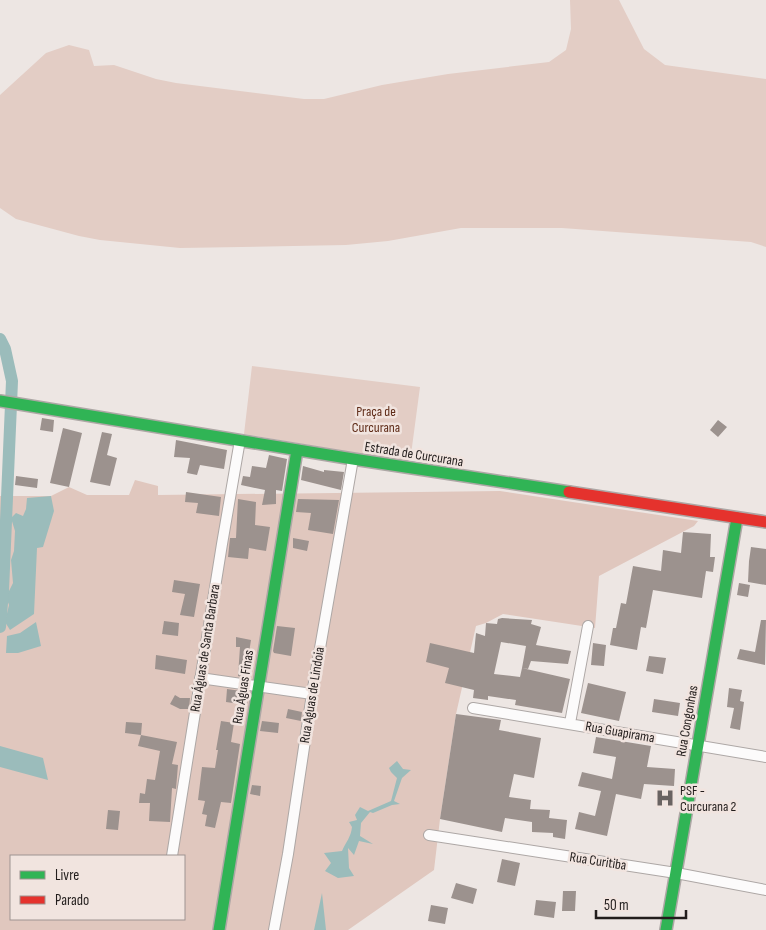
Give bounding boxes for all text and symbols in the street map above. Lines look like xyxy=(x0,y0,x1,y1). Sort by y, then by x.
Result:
park label: Praça de Curcurana xyxy=(352,403,400,436)
street label: Estrada de Curcurana xyxy=(363,438,465,470)
street label: Rua Águas de Santa Barbara xyxy=(186,583,224,713)
street label: Rua Aguas de Lindoia xyxy=(296,646,328,744)
street label: Rua Águas Finas xyxy=(229,649,257,725)
street label: Rua Congonhas xyxy=(672,684,702,758)
street label: Rua Guapirama xyxy=(584,718,656,746)
place label: PSF - Curcurana 2 xyxy=(680,782,737,815)
hospital icon: PSF - Curcurana 2 xyxy=(654,787,676,809)
street label: Rua Curitiba xyxy=(568,848,628,874)
legend xyxy=(10,855,185,920)
text: Livre xyxy=(55,866,79,885)
scale bar xyxy=(596,888,686,920)
text: Parado xyxy=(55,891,89,910)
text: 50 m xyxy=(604,896,629,915)

